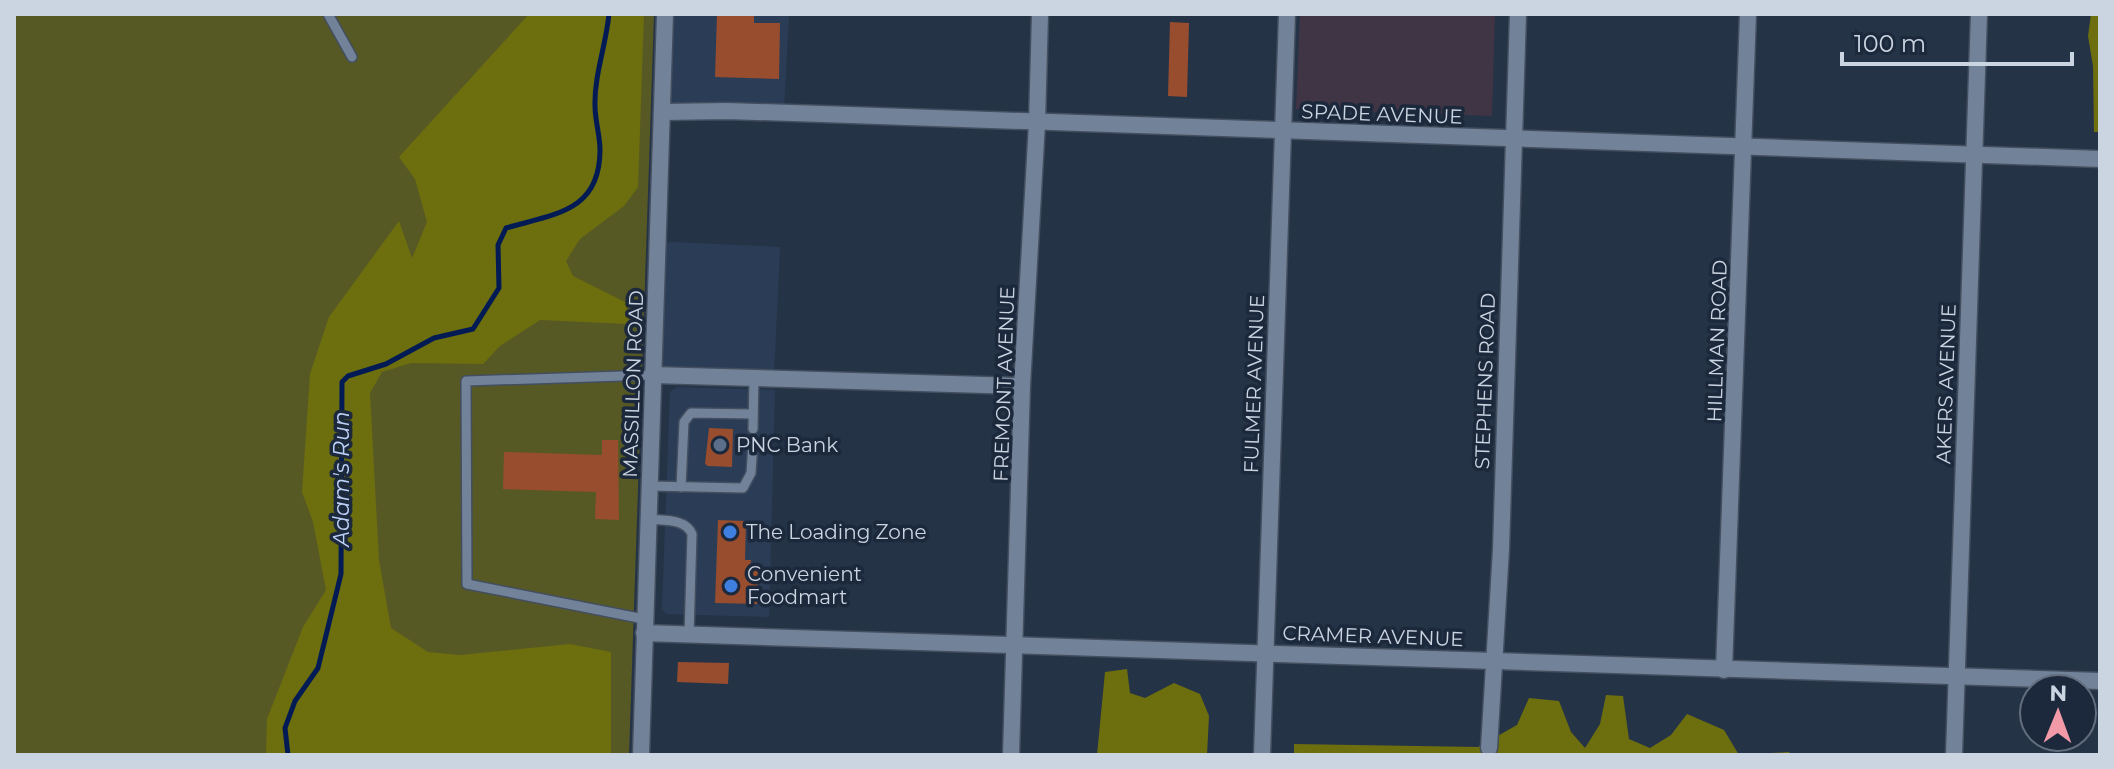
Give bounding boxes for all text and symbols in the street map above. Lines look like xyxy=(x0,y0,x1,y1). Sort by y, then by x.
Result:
scale bar xyxy=(1842,16,2072,66)
text: 100 m xyxy=(1854,29,1926,58)
street label: SPADE AVENUE xyxy=(1301,99,1463,129)
street label: HILLMAN ROAD xyxy=(1702,259,1732,423)
street label: FREMONT AVENUE xyxy=(989,286,1019,482)
street label: MASSILLON ROAD xyxy=(618,290,648,478)
street label: STEPHENS ROAD xyxy=(1470,292,1500,470)
street label: FULMER AVENUE xyxy=(1239,294,1269,474)
street label: AKERS AVENUE xyxy=(1931,304,1961,464)
water label: Adam's Run xyxy=(328,411,355,549)
place label: PNC Bank xyxy=(736,433,838,457)
marker: PNC Bank xyxy=(711,436,729,454)
place label: The Loading Zone xyxy=(746,520,926,544)
marker: The Loading Zone xyxy=(721,523,739,541)
place label: Convenient Foodmart xyxy=(747,562,862,609)
marker: Convenient Foodmart xyxy=(722,577,740,595)
street label: CRAMER AVENUE xyxy=(1282,621,1464,651)
north arrow xyxy=(2018,673,2098,753)
text: N xyxy=(2049,680,2067,707)

